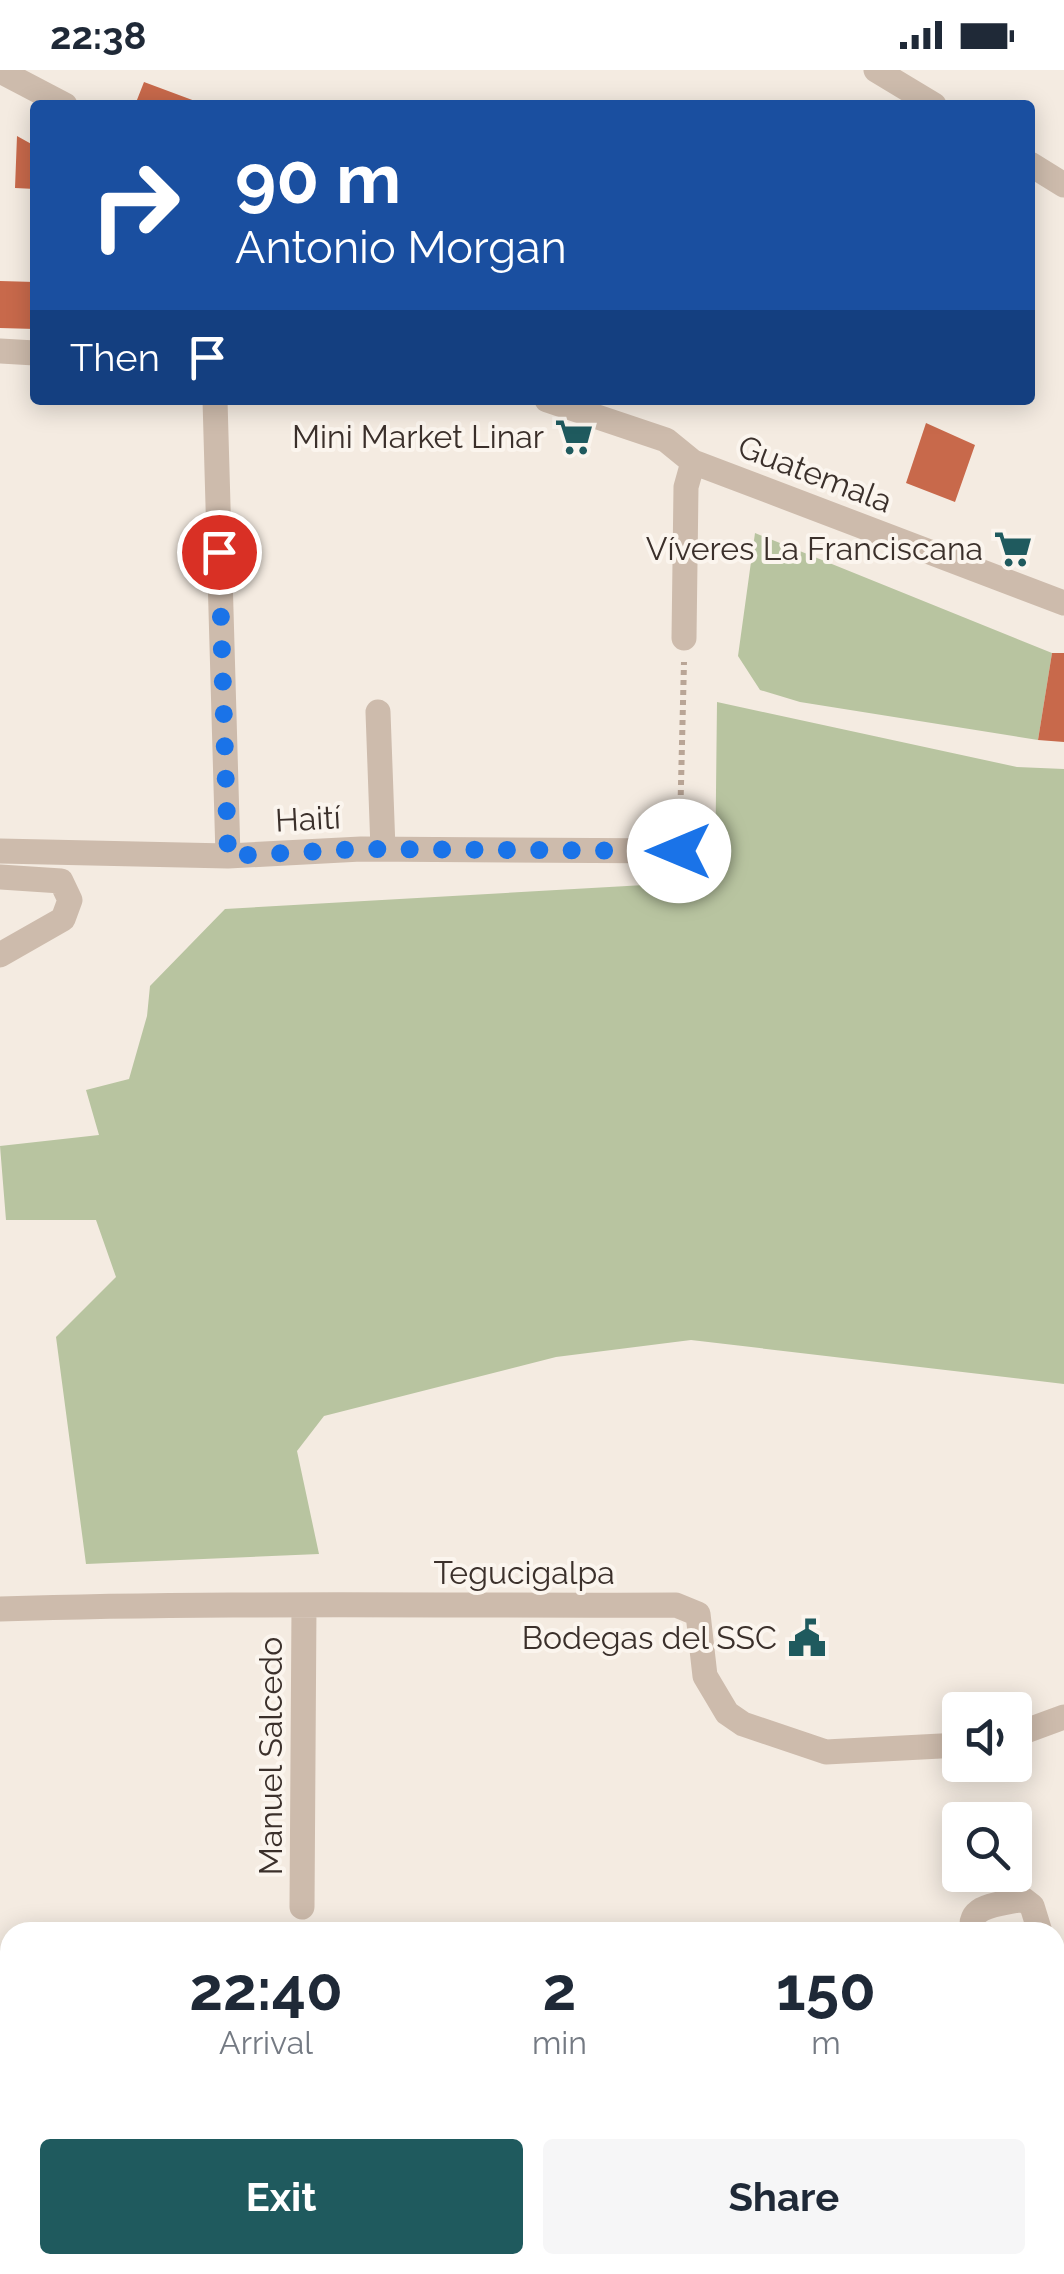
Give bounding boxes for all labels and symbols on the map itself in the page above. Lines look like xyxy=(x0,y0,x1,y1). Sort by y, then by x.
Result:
supermarket icon: Mini Market Linar xyxy=(553,416,595,458)
place label: Mini Market Linar xyxy=(292,418,544,455)
street label: Guatemala xyxy=(733,427,897,520)
pin xyxy=(177,510,262,595)
supermarket icon: Víveres La Franciscana xyxy=(992,528,1034,570)
place label: Víveres La Franciscana xyxy=(646,530,983,567)
street label: Haití xyxy=(274,798,342,839)
position arrow xyxy=(627,799,731,903)
street label: Tegucigalpa xyxy=(433,1554,615,1591)
public building icon: Bodegas del SSC xyxy=(786,1617,828,1659)
place label: Bodegas del SSC xyxy=(522,1619,777,1656)
street label: Manuel Salcedo xyxy=(252,1637,289,1875)

